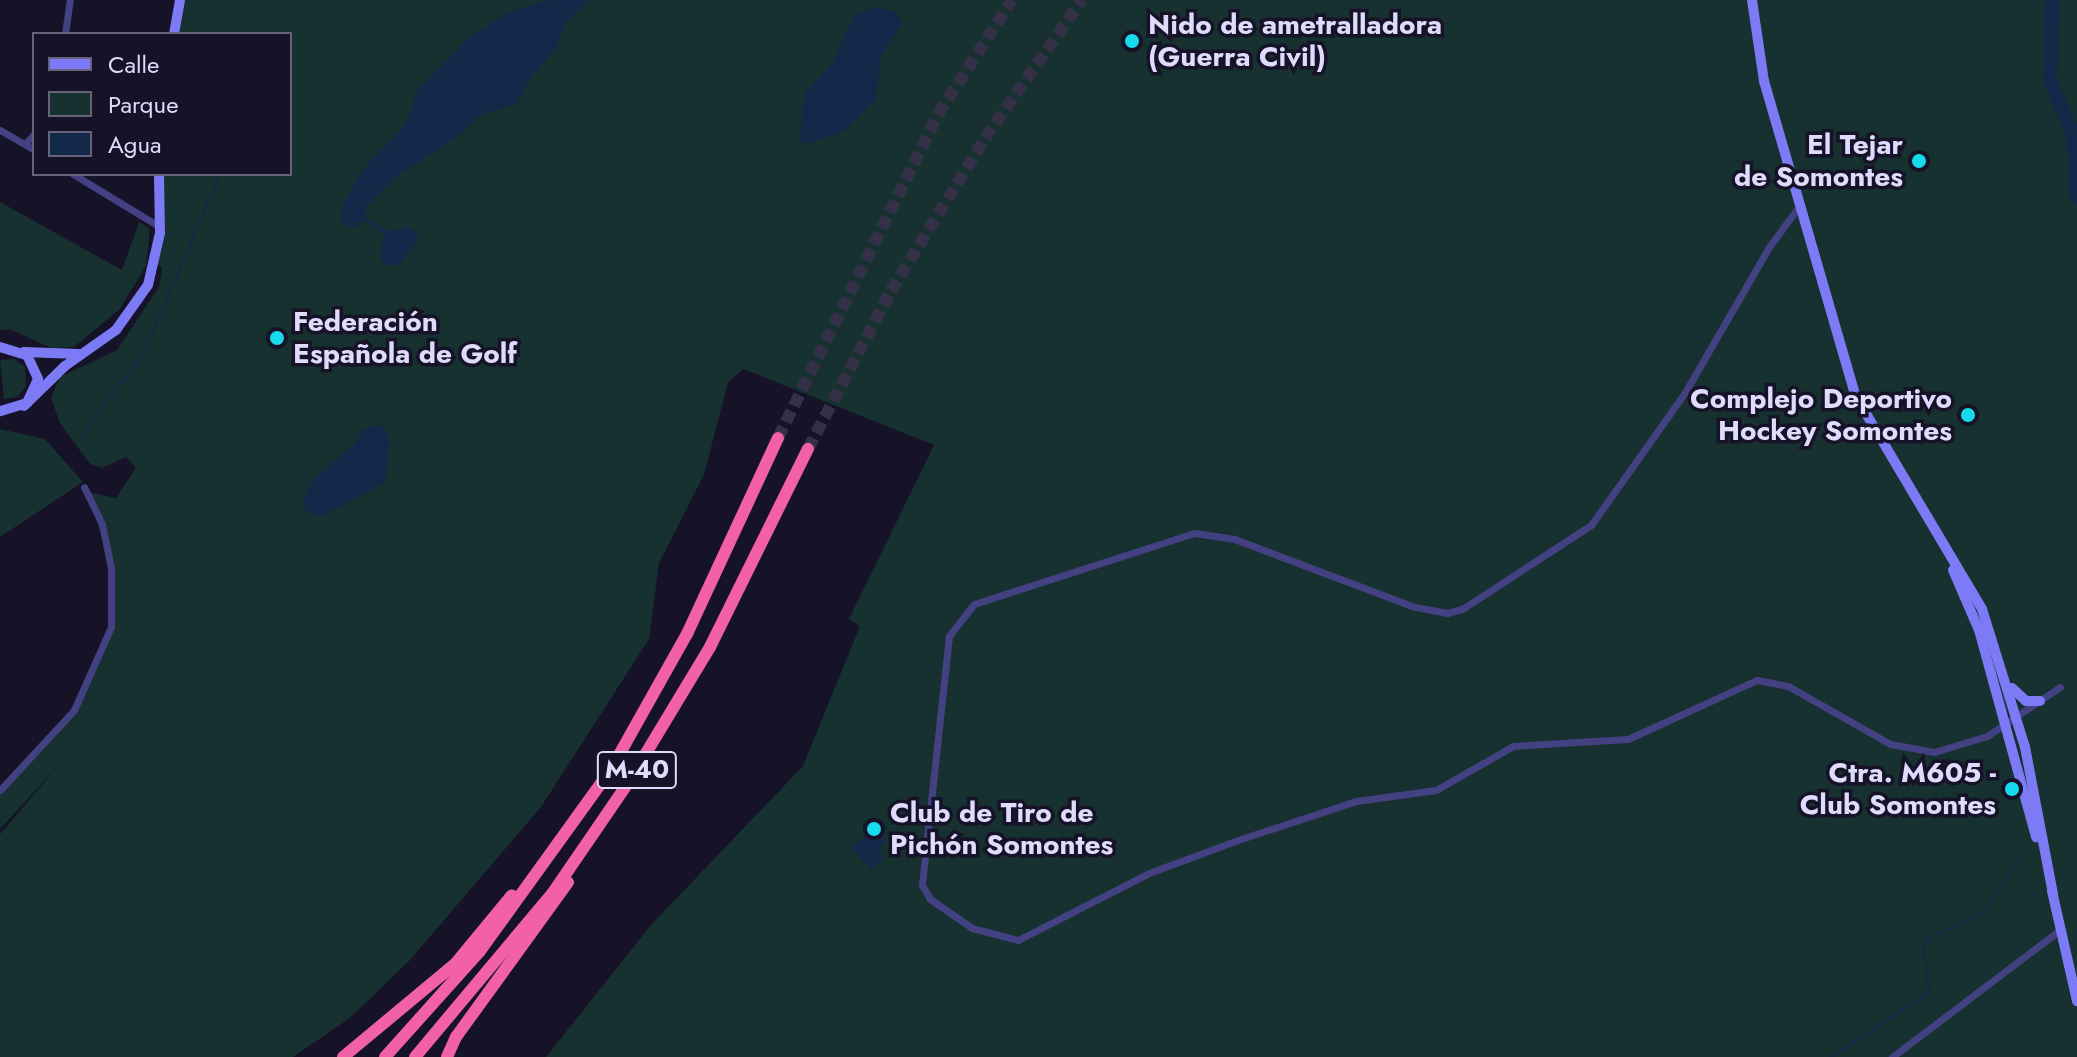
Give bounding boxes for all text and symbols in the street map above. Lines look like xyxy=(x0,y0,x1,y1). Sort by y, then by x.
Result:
place label: Nido de ametralladora (Guerra Civil) xyxy=(1148,8,1442,74)
legend xyxy=(32,32,292,176)
marker: Nido de ametralladora (Guerra Civil) xyxy=(1123,32,1141,50)
text: Calle xyxy=(108,47,159,82)
text: Parque xyxy=(108,87,179,122)
text: Agua xyxy=(108,127,162,162)
place label: El Tejar de Somontes xyxy=(1734,128,1903,194)
marker: El Tejar de Somontes xyxy=(1910,152,1928,170)
place label: Federación Española de Golf xyxy=(293,305,517,371)
marker: Federación Española de Golf xyxy=(268,329,286,347)
place label: Complejo Deportivo Hockey Somontes xyxy=(1690,382,1952,448)
marker: Complejo Deportivo Hockey Somontes xyxy=(1959,406,1977,424)
road number: M-40 xyxy=(595,748,679,792)
place label: Ctra. M605 - Club Somontes xyxy=(1800,756,1996,822)
marker: Ctra. M605 - Club Somontes xyxy=(2003,780,2021,798)
place label: Club de Tiro de Pichón Somontes xyxy=(890,796,1113,862)
marker: Club de Tiro de Pichón Somontes xyxy=(865,820,883,838)

